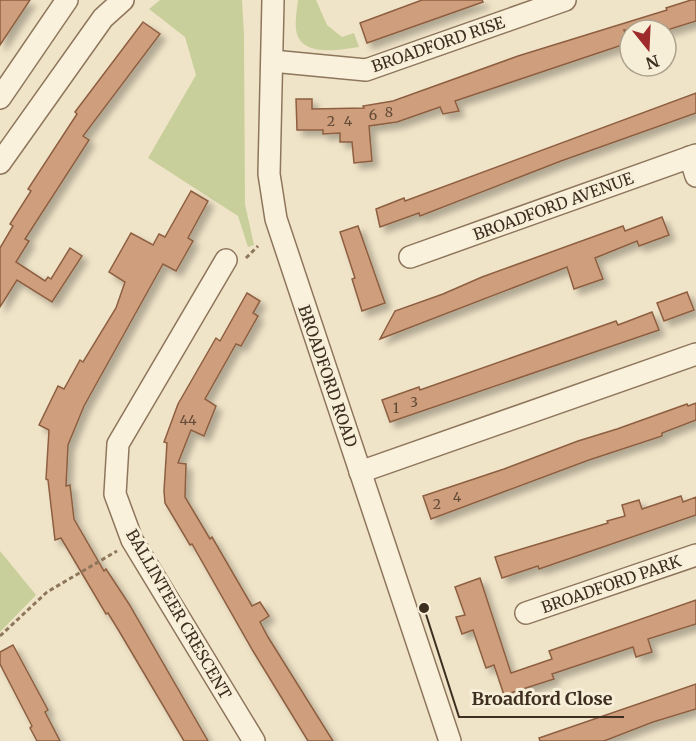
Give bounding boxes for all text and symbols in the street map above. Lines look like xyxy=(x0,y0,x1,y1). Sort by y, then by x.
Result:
street label: BROADFORD RISE xyxy=(369,12,508,76)
north arrow xyxy=(618,18,678,78)
text: N xyxy=(643,51,662,74)
house number: 8 xyxy=(385,103,393,121)
house number: 6 xyxy=(369,106,377,124)
house number: 2 xyxy=(327,112,335,130)
house number: 4 xyxy=(344,112,353,130)
street label: BROADFORD AVENUE xyxy=(470,167,637,244)
street label: BROADFORD ROAD xyxy=(294,302,362,450)
house number: 3 xyxy=(410,393,418,411)
house number: 1 xyxy=(393,399,399,417)
house number: 44 xyxy=(179,411,197,429)
house number: 4 xyxy=(453,488,462,506)
house number: 2 xyxy=(433,495,441,513)
street label: BALLINTEER CRESCENT xyxy=(122,526,236,702)
street label: BROADFORD PARK xyxy=(539,551,684,617)
callout: Broadford Close xyxy=(459,681,624,717)
text: Broadford Close xyxy=(471,687,613,710)

